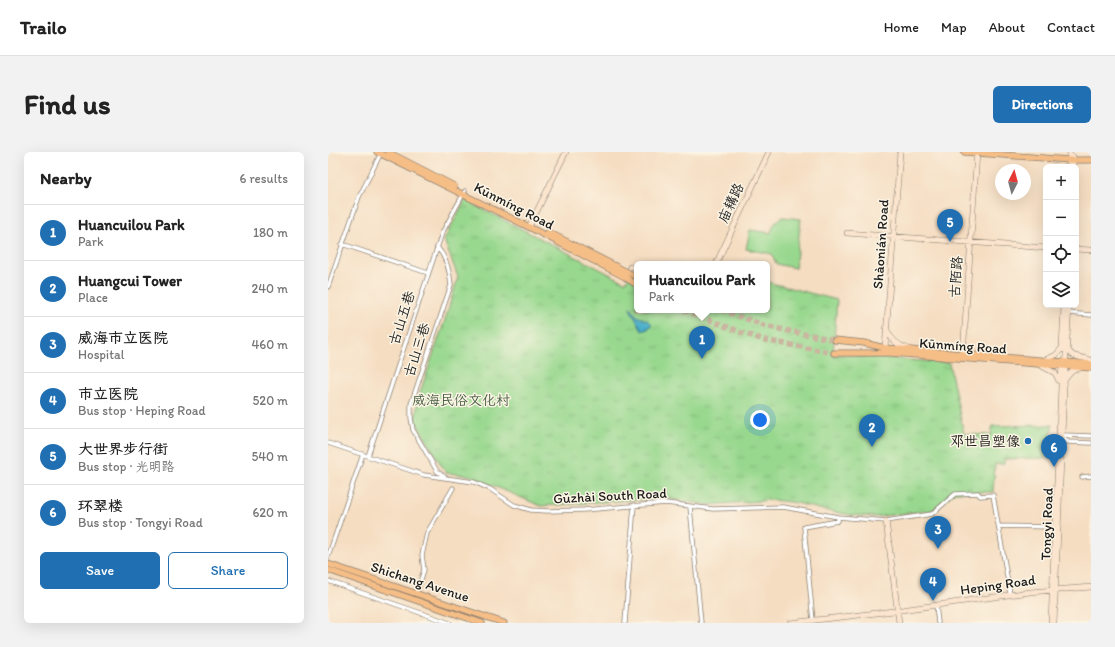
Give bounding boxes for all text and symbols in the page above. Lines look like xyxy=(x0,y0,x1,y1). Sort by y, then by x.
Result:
text: Trailo xyxy=(20,16,67,39)
text: Home xyxy=(884,19,919,36)
text: Map xyxy=(941,19,967,36)
text: About xyxy=(989,19,1025,36)
text: Contact xyxy=(1047,19,1095,36)
button: Directions xyxy=(993,86,1091,123)
text: Find us xyxy=(24,87,111,121)
north arrow xyxy=(995,164,1031,200)
map controls xyxy=(1043,164,1079,308)
button: + xyxy=(1043,164,1079,200)
text: Nearby xyxy=(40,168,92,188)
text: 6 results xyxy=(240,171,288,186)
street label: Kūnmíng Road xyxy=(471,179,557,234)
street label: 庙耩路 xyxy=(714,180,748,226)
street label: Shàonián Road xyxy=(869,198,893,289)
button: − xyxy=(1043,200,1079,236)
pin: 5 xyxy=(937,209,963,242)
text: Huancuilou Park xyxy=(78,216,185,234)
text: 1 xyxy=(50,225,56,240)
text: 180 m xyxy=(253,225,288,240)
text: Park xyxy=(78,234,104,249)
button: locate xyxy=(1043,236,1079,272)
street label: 古陌路 xyxy=(946,255,966,299)
popup xyxy=(634,261,770,313)
text: Huancuilou Park xyxy=(649,271,755,289)
text: Huangcui Tower xyxy=(78,272,182,290)
button: layers xyxy=(1043,272,1079,308)
text: 2 xyxy=(50,281,56,296)
text: 240 m xyxy=(251,281,288,296)
street label: 古山五巷 xyxy=(385,288,419,347)
text: Park xyxy=(649,289,674,304)
text: Place xyxy=(78,290,108,305)
street label: 古山三巷 xyxy=(400,320,434,379)
pin: 1 xyxy=(689,326,715,359)
text: 威海市立医院 xyxy=(78,329,168,347)
street label: Kūnmíng Road xyxy=(919,334,1008,358)
text: 3 xyxy=(49,337,57,352)
text: 460 m xyxy=(251,337,288,352)
text: Hospital xyxy=(78,347,125,362)
text: 市立医院 xyxy=(78,385,138,403)
park label: 威海民俗文化村 xyxy=(412,392,510,409)
text: 4 xyxy=(49,393,57,408)
text: 520 m xyxy=(252,393,288,408)
text: Bus stop · Heping Road xyxy=(78,403,206,418)
your location xyxy=(750,410,770,430)
pin: 2 xyxy=(859,414,885,447)
place label: 邓世昌塑像 xyxy=(950,433,1020,450)
pin: 6 xyxy=(1041,434,1067,467)
marker: 邓世昌塑像 xyxy=(1023,436,1033,446)
text: 大世界步行街 xyxy=(78,440,168,458)
text: 5 xyxy=(50,449,56,464)
text: 540 m xyxy=(251,449,288,464)
text: Bus stop · 光明路 xyxy=(78,459,174,474)
street label: Gǔzhài South Road xyxy=(553,485,668,507)
street label: Tongyi Road xyxy=(1037,487,1057,561)
text: 环翠楼 xyxy=(78,497,123,515)
text: 6 xyxy=(50,505,56,520)
text: 620 m xyxy=(252,505,288,520)
text: Bus stop · Tongyi Road xyxy=(78,515,203,530)
pin: 3 xyxy=(925,516,951,549)
button: Save xyxy=(40,552,160,589)
button: Share xyxy=(168,552,288,589)
street label: Shichang Avenue xyxy=(369,558,472,606)
pin: 4 xyxy=(920,568,946,601)
street label: Heping Road xyxy=(959,571,1037,599)

